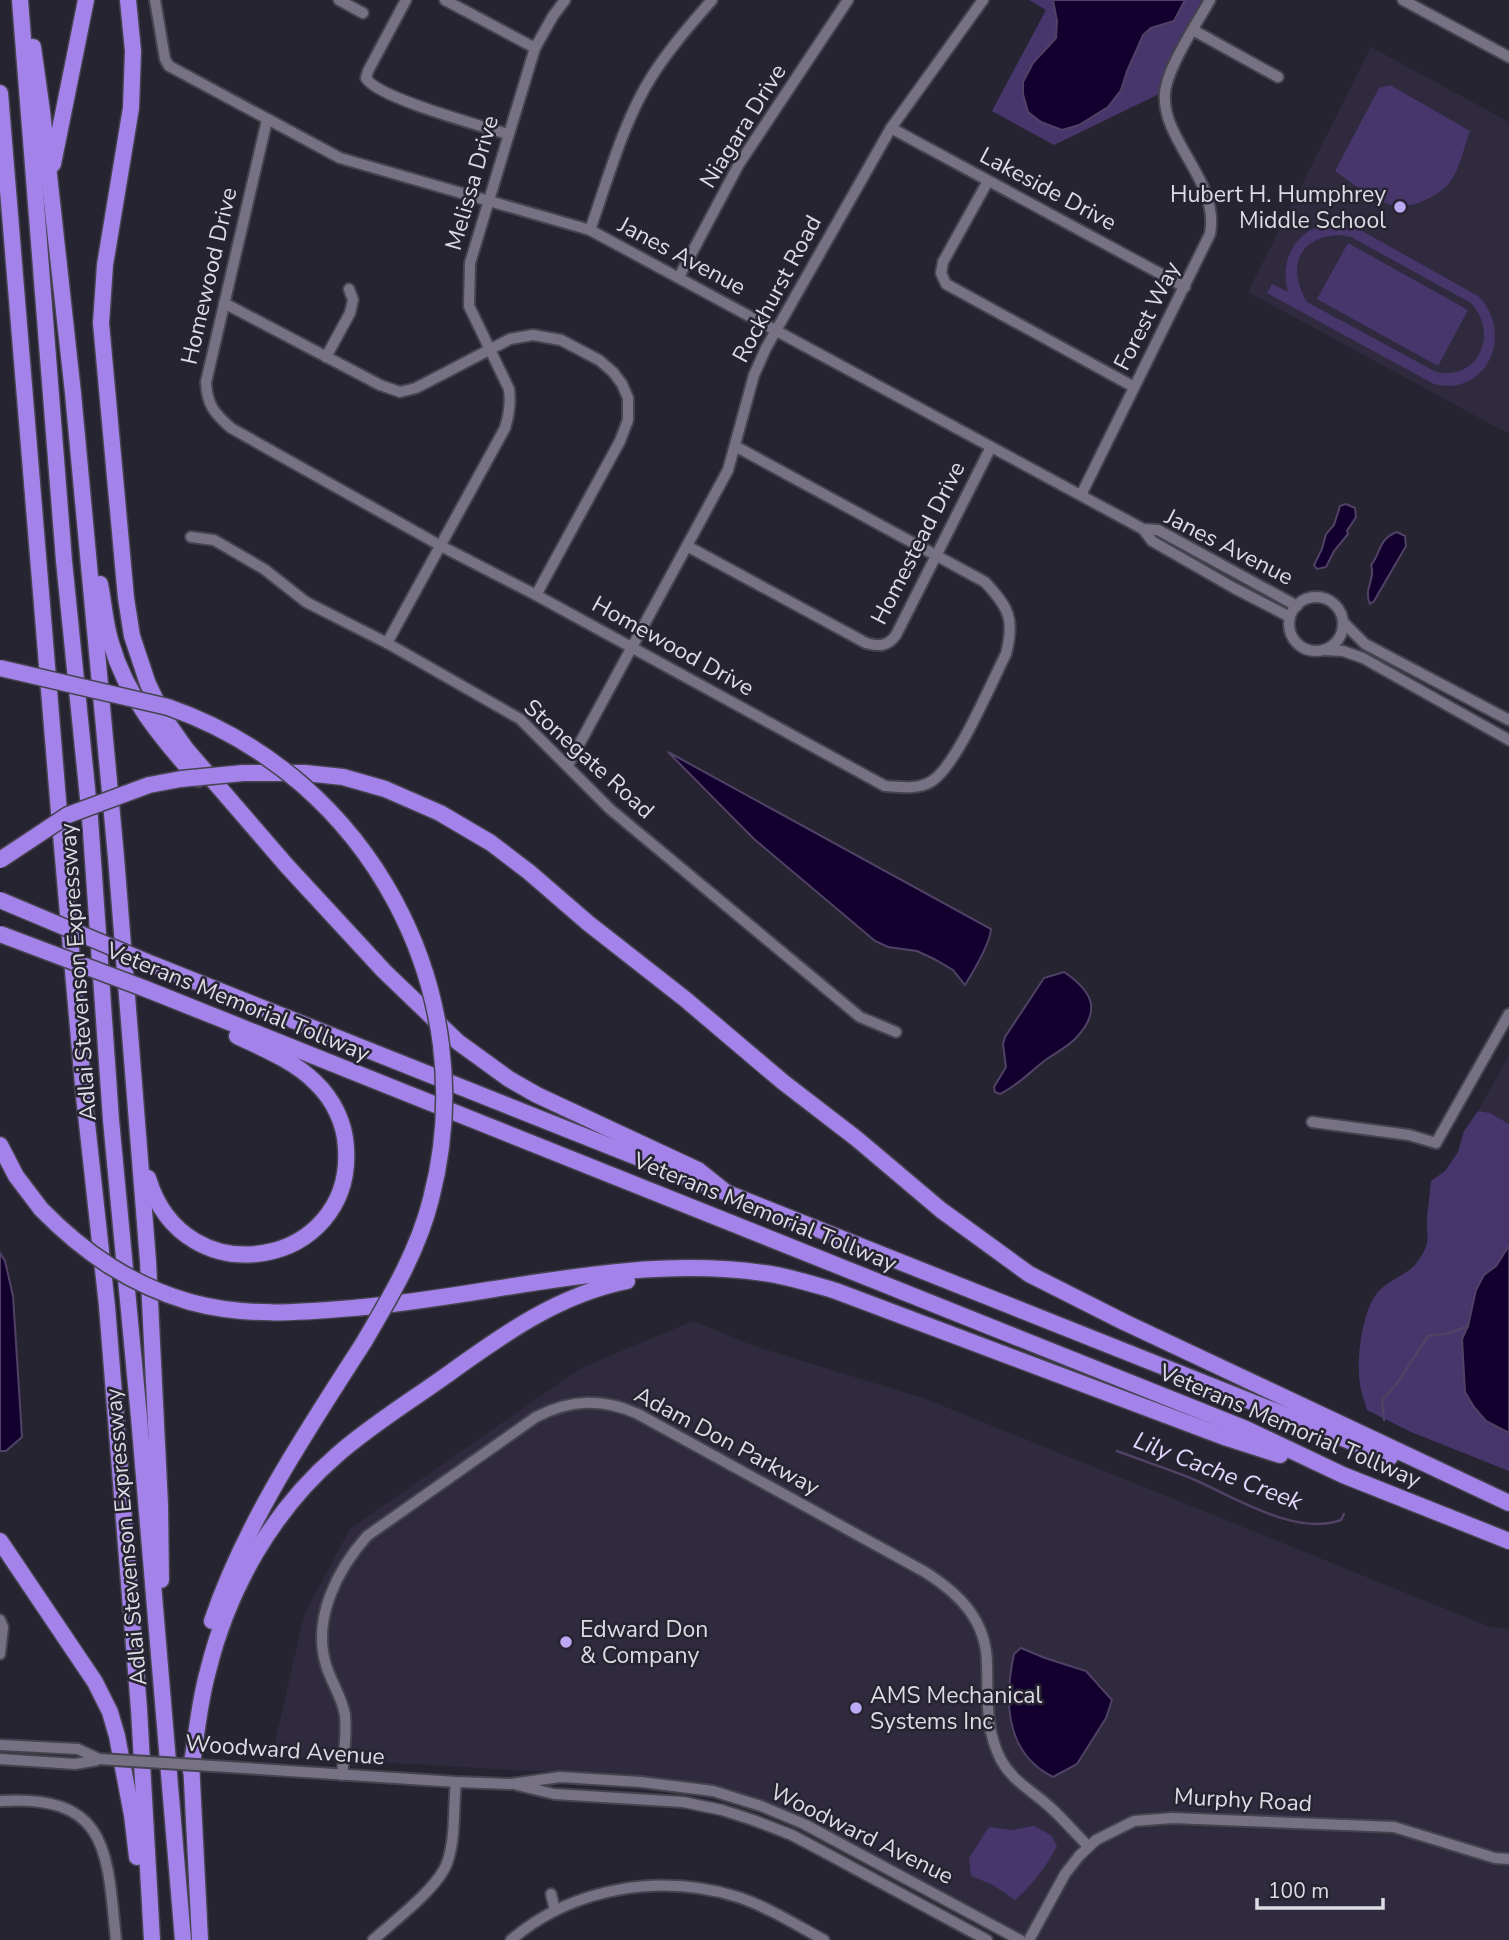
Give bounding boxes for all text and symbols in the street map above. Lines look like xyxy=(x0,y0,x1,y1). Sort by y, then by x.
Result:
street label: Niagara Drive xyxy=(693,58,793,194)
street label: Melissa Drive xyxy=(438,112,506,254)
street label: Lakeside Drive xyxy=(974,140,1122,238)
place label: Hubert H. Humphrey Middle School xyxy=(1170,179,1386,236)
street label: Homewood Drive xyxy=(174,184,244,368)
marker: Hubert H. Humphrey Middle School xyxy=(1392,199,1408,215)
street label: Janes Avenue xyxy=(612,209,751,303)
street label: Rockhurst Road xyxy=(725,210,829,368)
street label: Forest Way xyxy=(1106,256,1188,376)
street label: Homestead Drive xyxy=(863,456,973,630)
street label: Janes Avenue xyxy=(1159,501,1298,593)
street label: Homewood Drive xyxy=(586,589,760,703)
street label: Stonegate Road xyxy=(517,692,661,826)
street label: Adlai Stevenson Expressway xyxy=(52,822,104,1122)
street label: Veterans Memorial Tollway xyxy=(101,935,374,1069)
street label: Veterans Memorial Tollway xyxy=(628,1145,901,1279)
street label: Veterans Memorial Tollway xyxy=(1154,1356,1426,1495)
street label: Adam Don Parkway xyxy=(629,1379,825,1503)
street label: Adlai Stevenson Expressway xyxy=(98,1387,154,1687)
water label: Lily Cache Creek xyxy=(1129,1424,1308,1518)
place label: Edward Don & Company xyxy=(580,1614,708,1671)
marker: Edward Don & Company xyxy=(558,1634,574,1650)
place label: AMS Mechanical Systems Inc xyxy=(870,1680,1042,1737)
marker: AMS Mechanical Systems Inc xyxy=(848,1700,864,1716)
street label: Woodward Avenue xyxy=(184,1728,386,1772)
street label: Woodward Avenue xyxy=(765,1776,959,1892)
street label: Murphy Road xyxy=(1173,1781,1313,1819)
scale bar xyxy=(1257,1867,1383,1911)
text: 100 m xyxy=(1268,1877,1329,1905)

